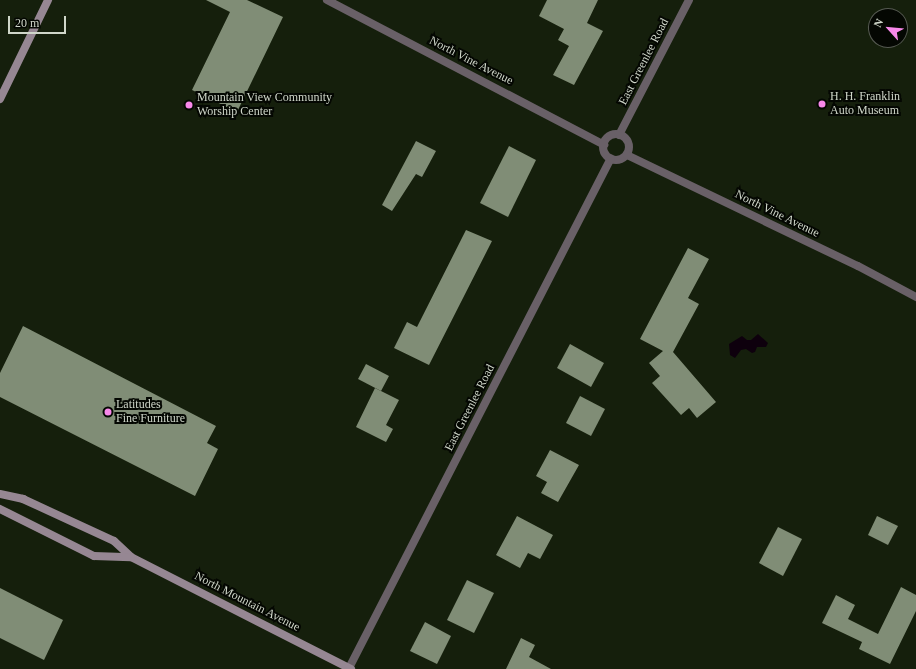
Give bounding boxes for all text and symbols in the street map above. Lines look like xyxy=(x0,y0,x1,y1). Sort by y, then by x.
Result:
scale bar xyxy=(10,8,68,34)
north arrow xyxy=(868,8,908,48)
text: 20 m xyxy=(15,16,39,30)
street label: East Greenlee Road xyxy=(616,16,672,108)
text: N xyxy=(871,17,885,29)
street label: North Vine Avenue xyxy=(426,33,516,89)
place label: H. H. Franklin Auto Museum xyxy=(830,90,900,118)
place label: Mountain View Community Worship Center xyxy=(197,91,332,119)
marker: H. H. Franklin Auto Museum xyxy=(817,99,827,109)
marker: Mountain View Community Worship Center xyxy=(184,100,194,110)
street label: North Vine Avenue xyxy=(732,187,822,241)
street label: East Greenlee Road xyxy=(442,362,498,454)
place label: Latitudes Fine Furniture xyxy=(116,398,185,426)
marker: Latitudes Fine Furniture xyxy=(103,407,113,417)
street label: North Mountain Avenue xyxy=(192,569,302,635)

